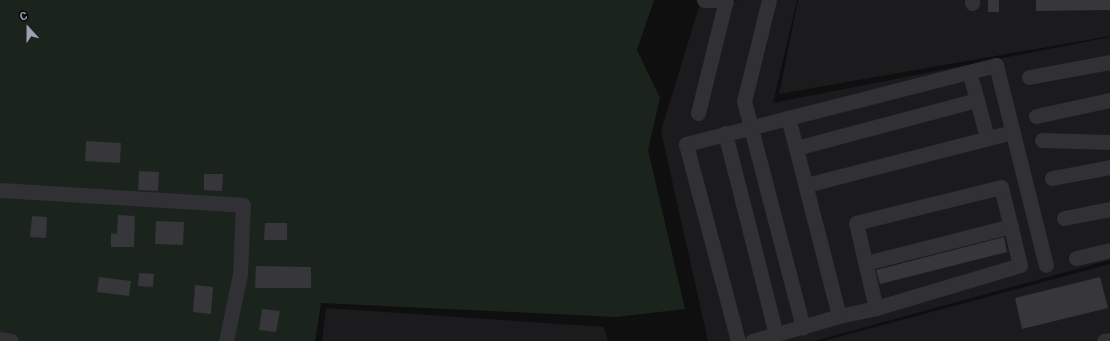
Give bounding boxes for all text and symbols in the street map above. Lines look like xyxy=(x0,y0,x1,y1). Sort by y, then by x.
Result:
north arrow xyxy=(8,8,48,48)
text: С xyxy=(18,9,29,24)

